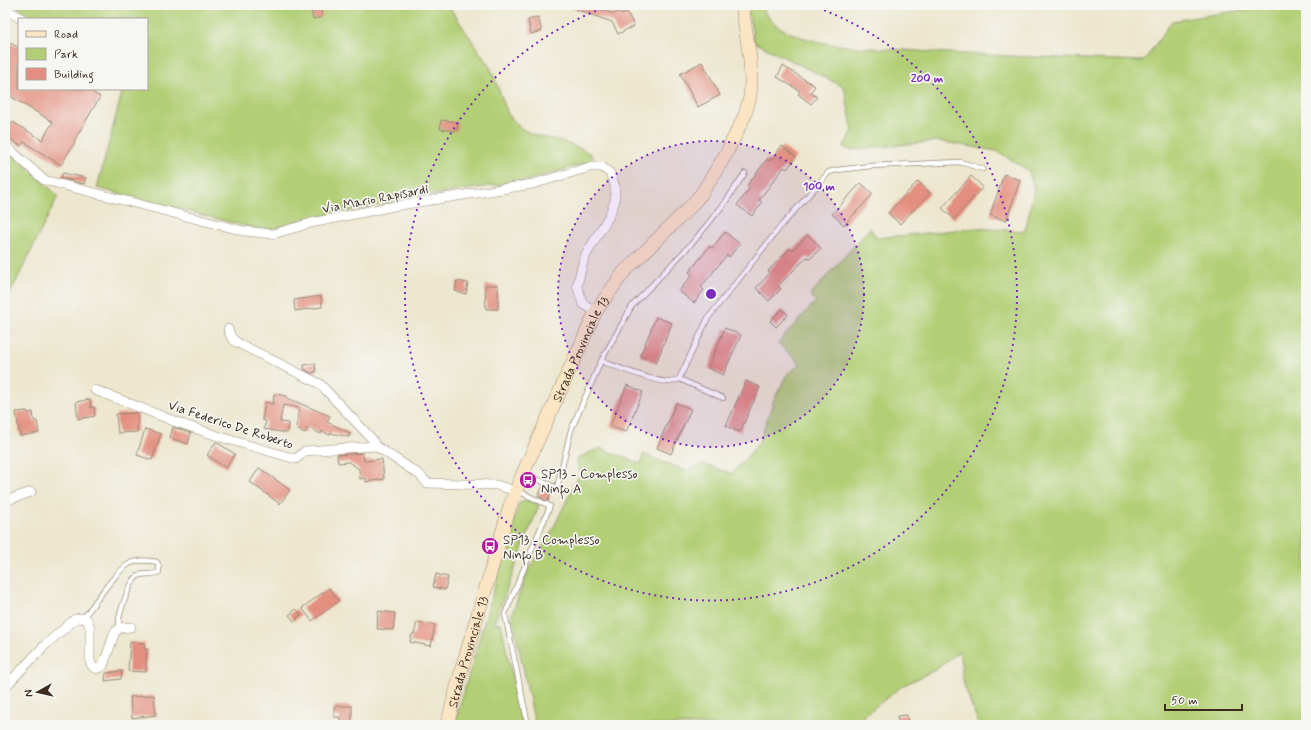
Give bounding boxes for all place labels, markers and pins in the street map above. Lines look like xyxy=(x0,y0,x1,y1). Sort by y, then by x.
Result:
centre of rings xyxy=(704,287,718,301)
place label: SP13 - Complesso Ninfo A xyxy=(541,466,638,500)
bus stop icon: SP13 - Complesso Ninfo A xyxy=(518,470,538,490)
place label: SP13 - Complesso Ninfo B xyxy=(503,532,600,566)
bus stop icon: SP13 - Complesso Ninfo B xyxy=(480,536,500,556)

